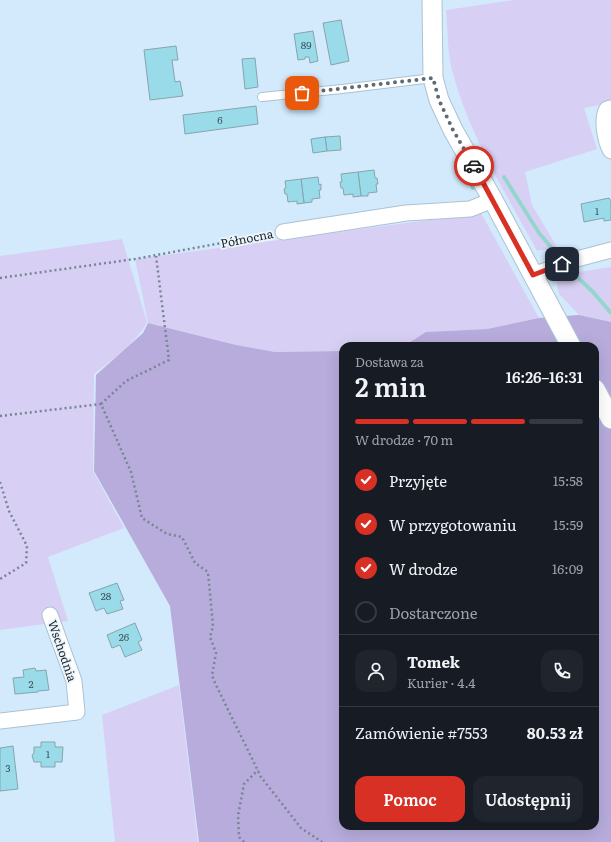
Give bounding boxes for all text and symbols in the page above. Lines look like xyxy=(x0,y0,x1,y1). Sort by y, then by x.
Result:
house number: 89 xyxy=(301,37,311,52)
pin xyxy=(285,76,319,110)
icon: bag xyxy=(291,82,313,104)
house number: 6 xyxy=(217,112,223,127)
courier xyxy=(454,146,494,186)
icon: car xyxy=(463,155,485,177)
house number: 1 xyxy=(595,203,599,218)
street label: Północna xyxy=(219,224,275,252)
pin xyxy=(545,247,579,281)
icon: home xyxy=(551,253,573,275)
text: Dostawa za xyxy=(355,352,424,371)
text: 16:26–16:31 xyxy=(506,365,583,388)
text: 2 min xyxy=(355,366,426,405)
text: W drodze · 70 m xyxy=(355,430,453,449)
icon: check xyxy=(355,469,377,491)
text: Przyjęte xyxy=(389,469,447,492)
text: 15:58 xyxy=(553,471,583,490)
icon: check xyxy=(355,513,377,535)
text: W przygotowaniu xyxy=(389,513,517,536)
text: 15:59 xyxy=(553,515,583,534)
icon: check xyxy=(355,557,377,579)
text: W drodze xyxy=(389,557,457,580)
text: 16:09 xyxy=(552,559,583,578)
house number: 28 xyxy=(101,588,112,603)
text: Dostarczone xyxy=(389,601,478,624)
street label: Wschodnia xyxy=(44,617,82,684)
house number: 26 xyxy=(119,629,130,644)
button: person xyxy=(355,650,397,692)
text: Tomek xyxy=(407,650,460,673)
button: phone xyxy=(541,650,583,692)
text: Kurier · 4.4 xyxy=(407,673,475,692)
house number: 2 xyxy=(28,676,34,691)
text: Zamówienie #7553 xyxy=(355,721,488,744)
text: 80.53 zł xyxy=(527,721,583,744)
house number: 1 xyxy=(46,746,50,761)
house number: 3 xyxy=(5,760,11,775)
button: Pomoc xyxy=(355,776,465,822)
button: Udostępnij xyxy=(473,776,583,822)

